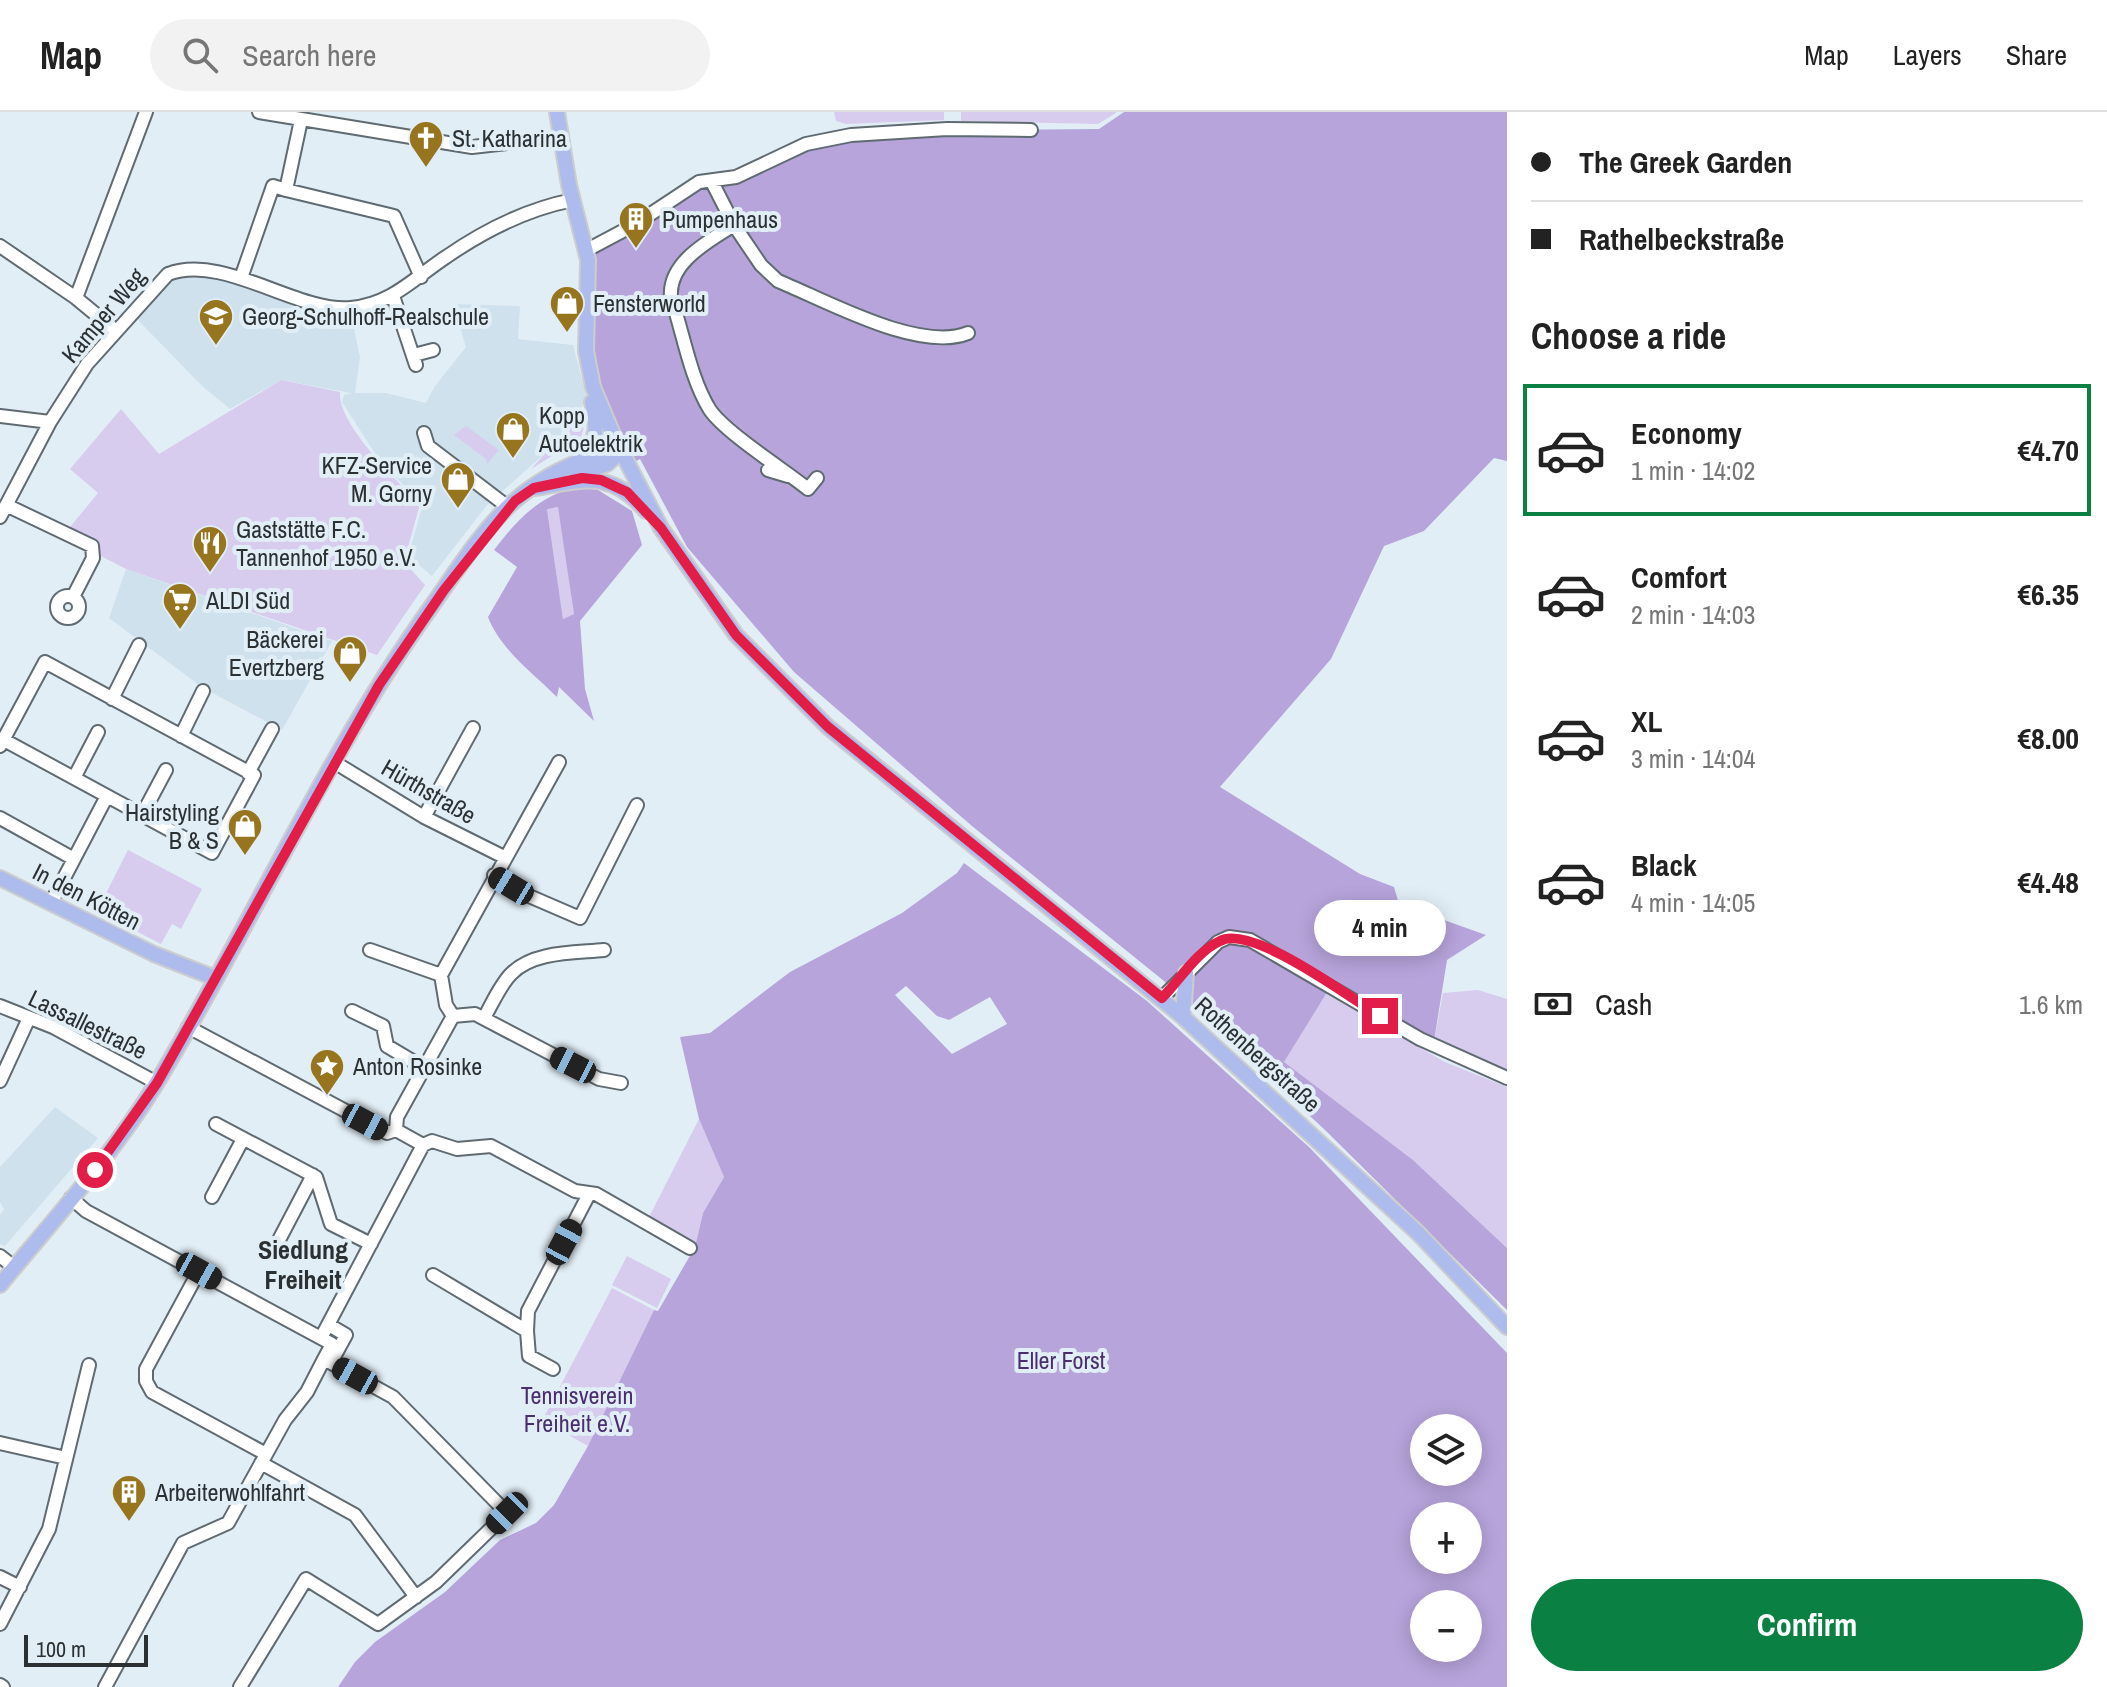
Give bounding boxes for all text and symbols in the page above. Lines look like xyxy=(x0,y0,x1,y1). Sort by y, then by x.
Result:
search box xyxy=(150,19,710,91)
text: Map xyxy=(40,30,102,81)
icon: search xyxy=(178,33,222,77)
text: Search here xyxy=(242,35,376,75)
text: Map xyxy=(1804,36,1849,74)
text: Layers xyxy=(1893,36,1962,74)
text: Share xyxy=(2006,36,2067,74)
church icon: St. Katharina xyxy=(407,119,445,169)
place label: St. Katharina xyxy=(452,122,567,154)
text: The Greek Garden xyxy=(1579,142,1792,182)
building icon: Pumpenhaus xyxy=(617,200,655,250)
place label: Pumpenhaus xyxy=(662,203,778,235)
text: Rathelbeckstraße xyxy=(1579,219,1784,259)
street label: Kamper Weg xyxy=(54,261,152,369)
shop icon: Fensterworld xyxy=(548,284,586,334)
place label: Fensterworld xyxy=(593,287,706,319)
school or university icon: Georg-Schulhoff-Realschule xyxy=(197,297,235,347)
place label: Georg-Schulhoff-Realschule xyxy=(242,300,489,332)
text: Choose a ride xyxy=(1531,312,1726,360)
place label: Kopp Autoelektrik xyxy=(538,399,643,459)
shop icon: Kopp Autoelektrik xyxy=(494,410,532,460)
text: Economy xyxy=(1631,413,1742,453)
icon: car xyxy=(1535,414,1607,486)
text: €4.70 xyxy=(2017,430,2079,470)
place label: KFZ-Service M. Gorny xyxy=(322,449,432,509)
text: 1 min · 14:02 xyxy=(1631,453,1755,488)
shop icon: KFZ-Service M. Gorny xyxy=(439,460,477,510)
place label: Gaststätte F.C. Tannenhof 1950 e.V. xyxy=(236,513,416,573)
restaurant icon: Gaststätte F.C. Tannenhof 1950 e.V. xyxy=(191,524,229,574)
text: Comfort xyxy=(1631,557,1727,597)
icon: car xyxy=(1535,558,1607,630)
text: €6.35 xyxy=(2017,574,2079,614)
supermarket icon: ALDI Süd xyxy=(161,581,199,631)
place label: ALDI Süd xyxy=(205,584,290,616)
text: 2 min · 14:03 xyxy=(1631,597,1755,632)
place label: Bäckerei Evertzberg xyxy=(229,623,324,683)
shop icon: Bäckerei Evertzberg xyxy=(331,634,369,684)
text: XL xyxy=(1631,701,1662,741)
icon: car xyxy=(1535,702,1607,774)
text: €8.00 xyxy=(2017,718,2079,758)
text: 3 min · 14:04 xyxy=(1631,741,1755,776)
street label: Hürthstraße xyxy=(376,751,482,831)
place label: Hairstyling B & S xyxy=(125,796,219,856)
shop icon: Hairstyling B & S xyxy=(226,807,264,857)
text: Black xyxy=(1631,845,1697,885)
icon: car xyxy=(1535,846,1607,918)
street label: In den Kötten xyxy=(28,855,146,937)
text: €4.48 xyxy=(2017,862,2079,902)
car xyxy=(484,863,538,909)
text: 4 min · 14:05 xyxy=(1631,885,1755,920)
callout: 4 min xyxy=(1314,900,1446,956)
text: 4 min xyxy=(1352,910,1408,945)
street label: Lassallestraße xyxy=(23,982,153,1066)
icon: cash xyxy=(1531,982,1575,1026)
text: Cash xyxy=(1595,984,1652,1024)
text: 1.6 km xyxy=(2019,987,2083,1022)
street label: Rothenbergstraße xyxy=(1188,989,1328,1119)
route end xyxy=(1362,998,1398,1034)
car xyxy=(546,1043,600,1087)
place icon: Anton Rosinke xyxy=(308,1047,346,1097)
place label: Anton Rosinke xyxy=(352,1050,482,1082)
car xyxy=(338,1100,392,1144)
route start xyxy=(77,1152,113,1188)
car xyxy=(542,1215,586,1269)
district label: Siedlung Freiheit xyxy=(258,1232,348,1297)
car xyxy=(172,1249,226,1293)
park label: Eller Forst xyxy=(1017,1344,1106,1376)
car xyxy=(328,1354,382,1398)
park label: Tennisverein Freiheit e.V. xyxy=(521,1379,633,1439)
map controls xyxy=(1410,1414,1482,1662)
button: layers xyxy=(1410,1414,1482,1486)
building icon: Arbeiterwohlfahrt xyxy=(110,1473,148,1523)
place label: Arbeiterwohlfahrt xyxy=(154,1476,305,1508)
car xyxy=(482,1488,532,1538)
button: + xyxy=(1410,1502,1482,1574)
button: Confirm xyxy=(1531,1579,2083,1671)
button: − xyxy=(1410,1590,1482,1662)
scale bar xyxy=(24,1631,148,1667)
text: 100 m xyxy=(36,1634,86,1664)

